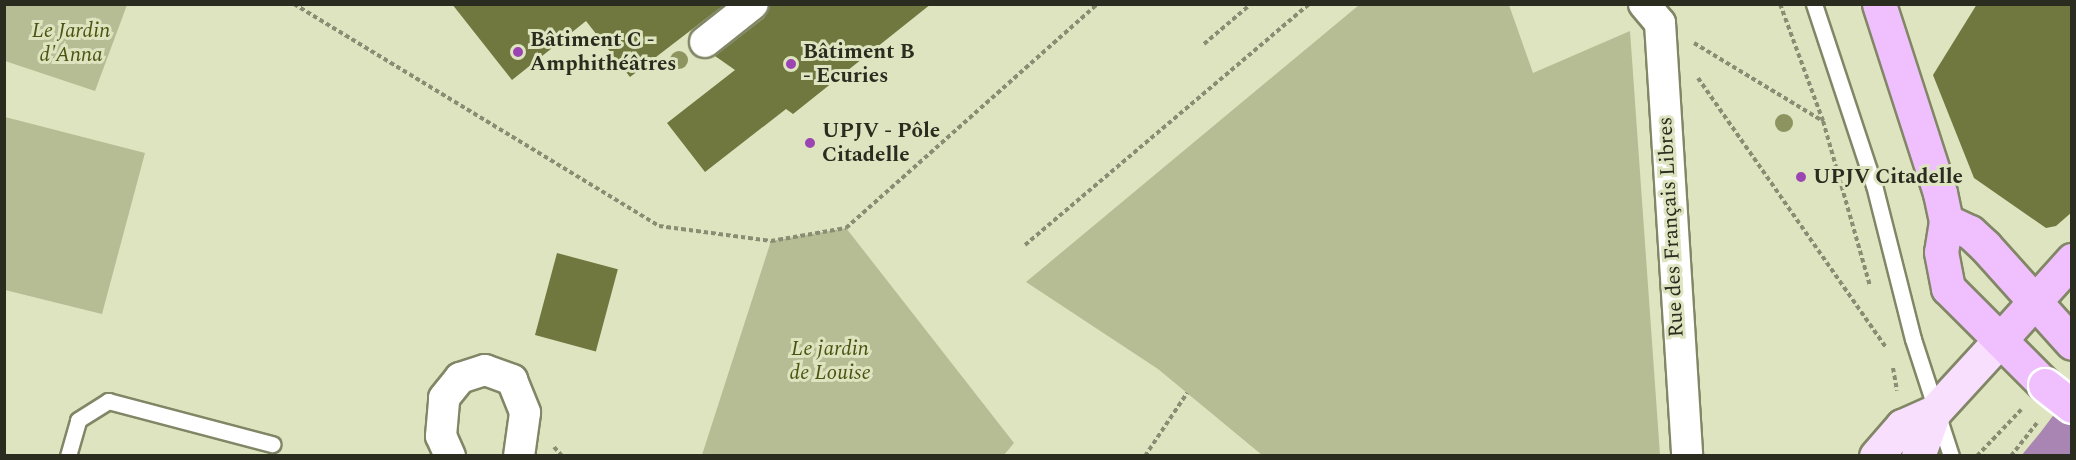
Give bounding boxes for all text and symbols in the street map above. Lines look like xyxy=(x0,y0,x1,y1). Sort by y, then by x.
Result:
park label: Le Jardin d'Anna xyxy=(32,18,110,68)
place label: Bâtiment C - Amphithéâtres xyxy=(530,27,677,77)
place label: Bâtiment B - Ecuries xyxy=(803,39,914,89)
marker: Bâtiment C - Amphithéâtres xyxy=(511,45,525,59)
marker: Bâtiment B - Ecuries xyxy=(784,57,798,71)
street label: Rue des Français Libres xyxy=(1653,116,1689,338)
place label: UPJV - Pôle Citadelle xyxy=(822,118,940,168)
marker: UPJV - Pôle Citadelle xyxy=(803,136,817,150)
place label: UPJV Citadelle xyxy=(1813,164,1963,190)
marker: UPJV Citadelle xyxy=(1794,170,1808,184)
park label: Le jardin de Louise xyxy=(789,336,871,386)

